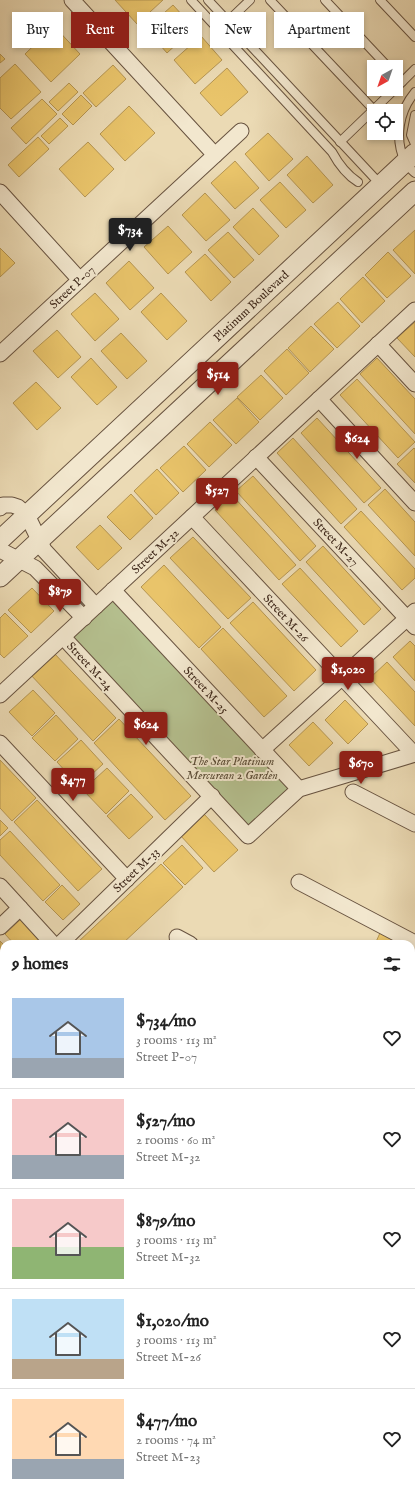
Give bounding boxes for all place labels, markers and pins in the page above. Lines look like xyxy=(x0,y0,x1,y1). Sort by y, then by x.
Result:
pin: $734 xyxy=(106,218,154,252)
pin: $514 xyxy=(194,362,242,396)
pin: $624 xyxy=(333,426,381,460)
pin: $527 xyxy=(193,478,241,512)
pin: $879 xyxy=(36,579,84,613)
pin: $1,020 xyxy=(315,657,381,691)
pin: $624 xyxy=(122,712,170,746)
pin: $670 xyxy=(337,751,385,785)
pin: $477 xyxy=(49,768,97,802)

